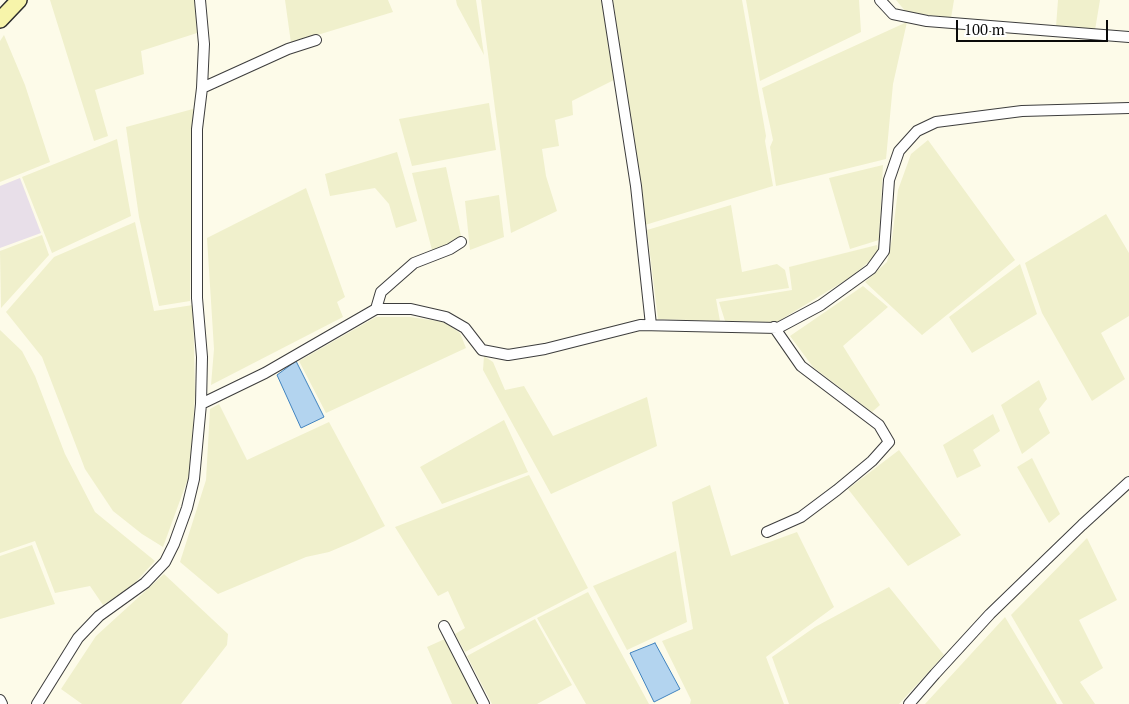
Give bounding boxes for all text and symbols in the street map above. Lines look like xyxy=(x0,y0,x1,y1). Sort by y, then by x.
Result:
scale bar xyxy=(959,10,1112,42)
text: 100 m xyxy=(964,19,1005,39)

